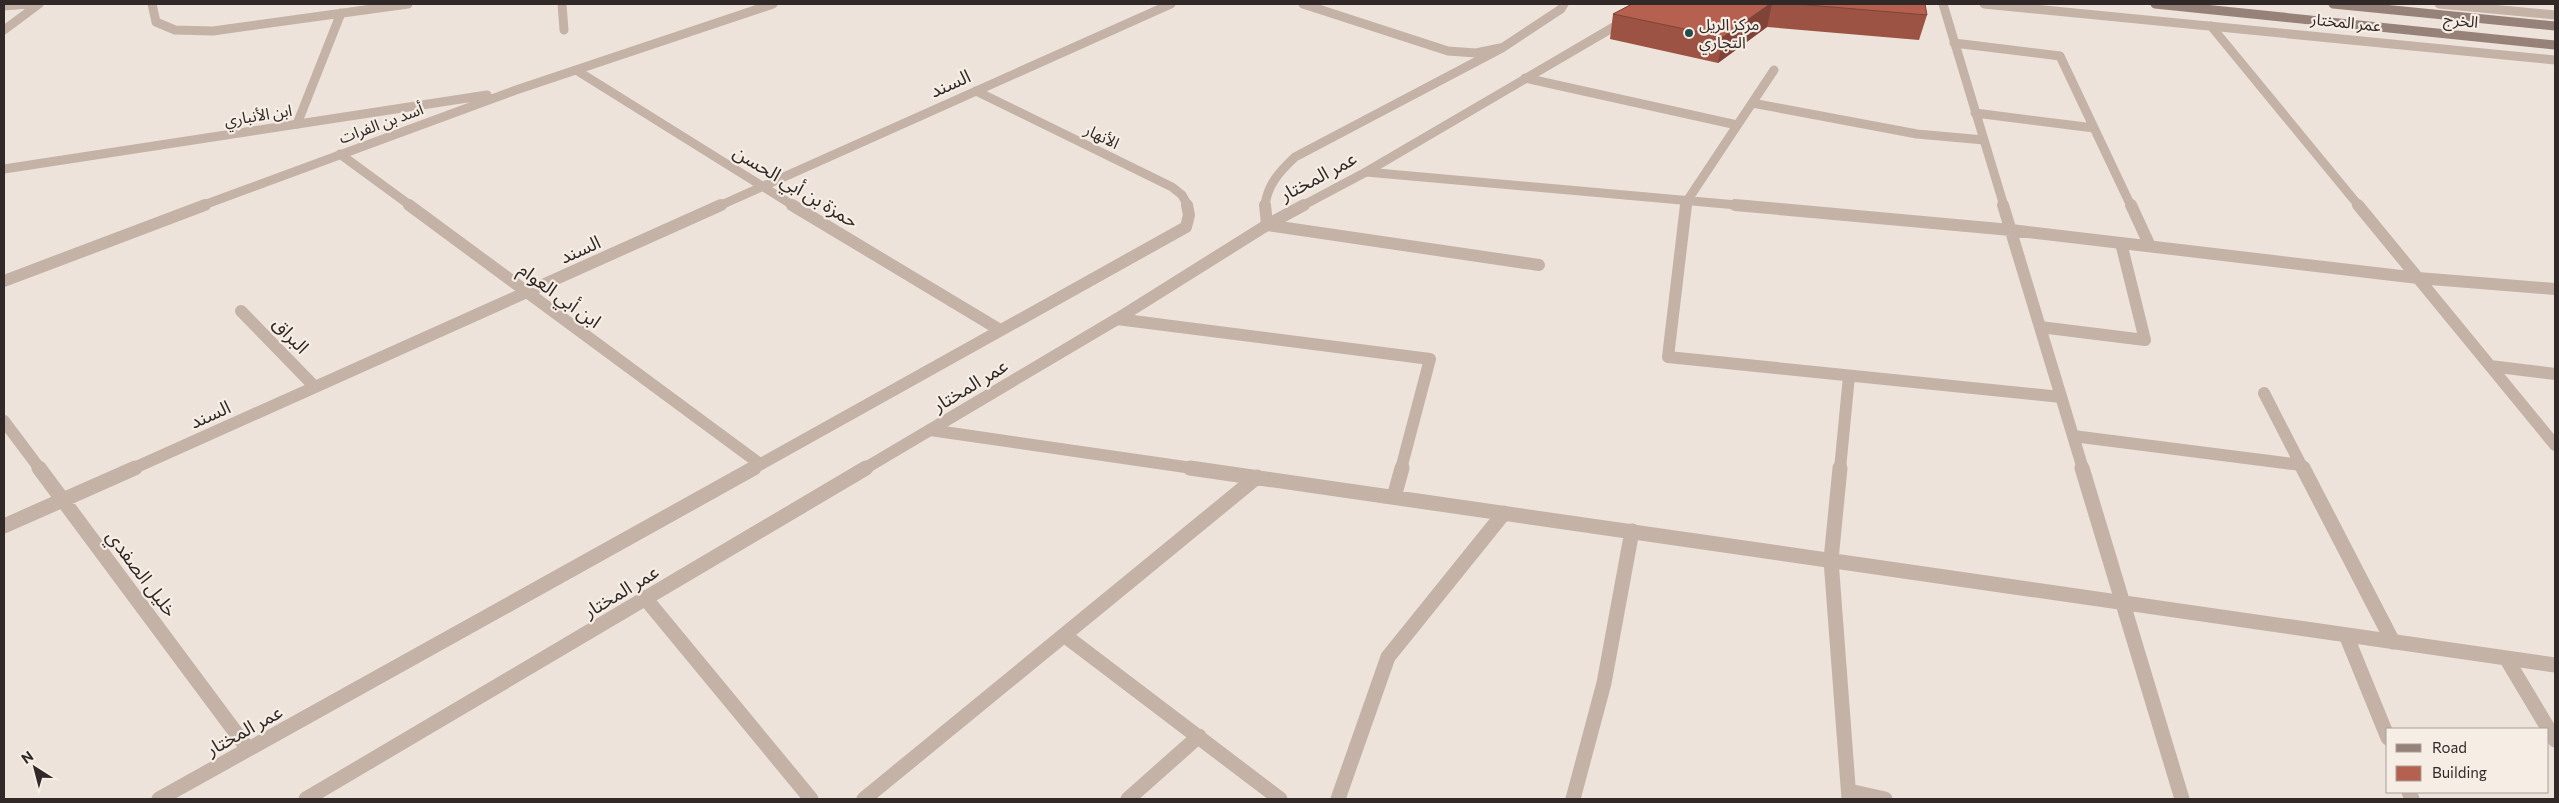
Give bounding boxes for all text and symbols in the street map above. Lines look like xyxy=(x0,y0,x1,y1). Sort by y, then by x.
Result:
street label: عمر المختار xyxy=(2309,8,2382,36)
street label: الخرج xyxy=(2442,8,2479,35)
place label: مركز الريل التجاري xyxy=(1699,14,1759,55)
marker: مركز الريل التجاري xyxy=(1683,27,1695,39)
street label: السند xyxy=(926,63,974,102)
street label: أسد بن الفرات xyxy=(336,98,426,148)
street label: ابن الأنباري xyxy=(223,100,294,133)
street label: الأنهار xyxy=(1081,119,1123,153)
street label: حمزة بن أبي الحسن xyxy=(727,139,863,236)
street label: عمر المختار xyxy=(1274,146,1361,207)
street label: السند xyxy=(556,229,604,268)
street label: ابن أبي العوام xyxy=(512,257,606,336)
street label: البراق xyxy=(268,311,314,359)
street label: عمر المختار xyxy=(927,353,1012,417)
street label: السند xyxy=(186,394,234,433)
street label: خليل الصفدي xyxy=(99,525,183,623)
street label: عمر المختار xyxy=(578,559,663,623)
street label: عمر المختار xyxy=(201,699,286,761)
legend xyxy=(2386,728,2549,793)
text: Road xyxy=(2432,738,2467,756)
north arrow xyxy=(10,743,60,793)
text: N xyxy=(18,747,36,767)
text: Building xyxy=(2432,763,2487,781)

